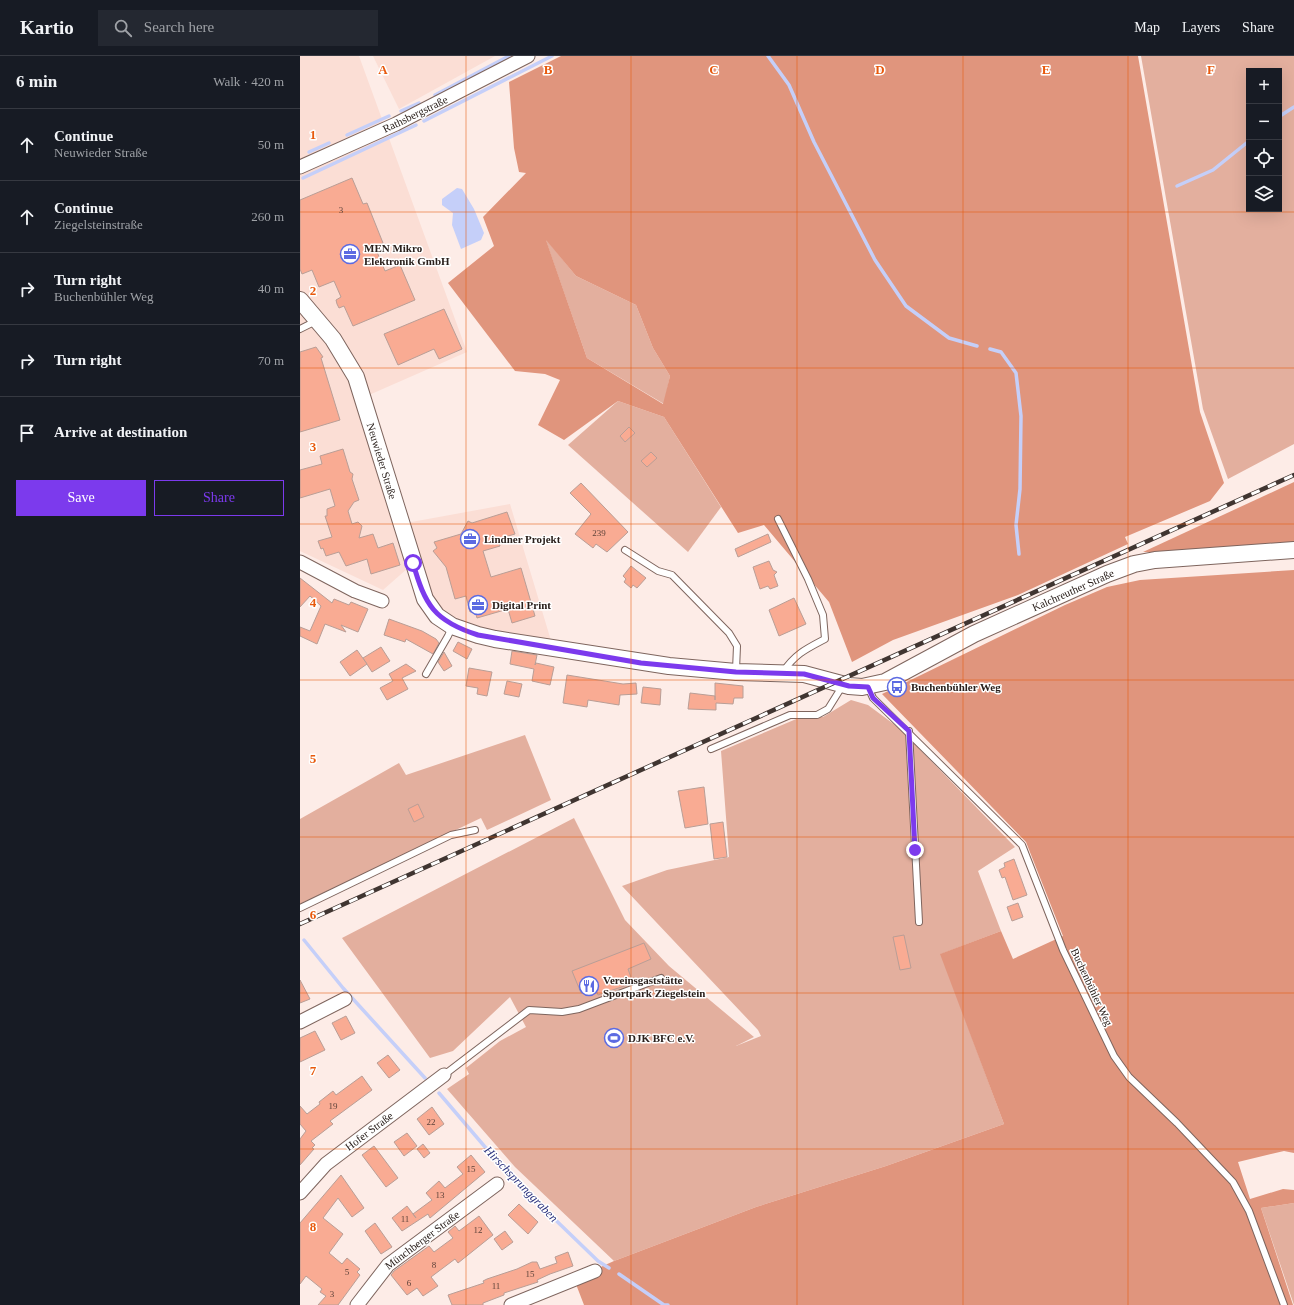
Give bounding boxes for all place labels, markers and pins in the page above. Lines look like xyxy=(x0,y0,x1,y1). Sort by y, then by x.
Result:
place label: MEN Mikro Elektronik GmbH xyxy=(364,242,450,267)
office icon: MEN Mikro Elektronik GmbH xyxy=(339,243,361,265)
office icon: Lindner Projekt xyxy=(459,528,481,550)
place label: Lindner Projekt xyxy=(484,533,561,545)
office icon: Digital Print xyxy=(467,594,489,616)
place label: Digital Print xyxy=(492,599,551,611)
bus stop icon: Buchenbühler Weg xyxy=(886,676,908,698)
place label: Buchenbühler Weg xyxy=(911,681,1001,693)
place label: Vereinsgaststätte Sportpark Ziegelstein xyxy=(603,974,705,999)
restaurant icon: Vereinsgaststätte Sportpark Ziegelstein xyxy=(578,975,600,997)
sports icon: DJK BFC e.V. xyxy=(603,1027,625,1049)
place label: DJK BFC e.V. xyxy=(628,1032,695,1044)

